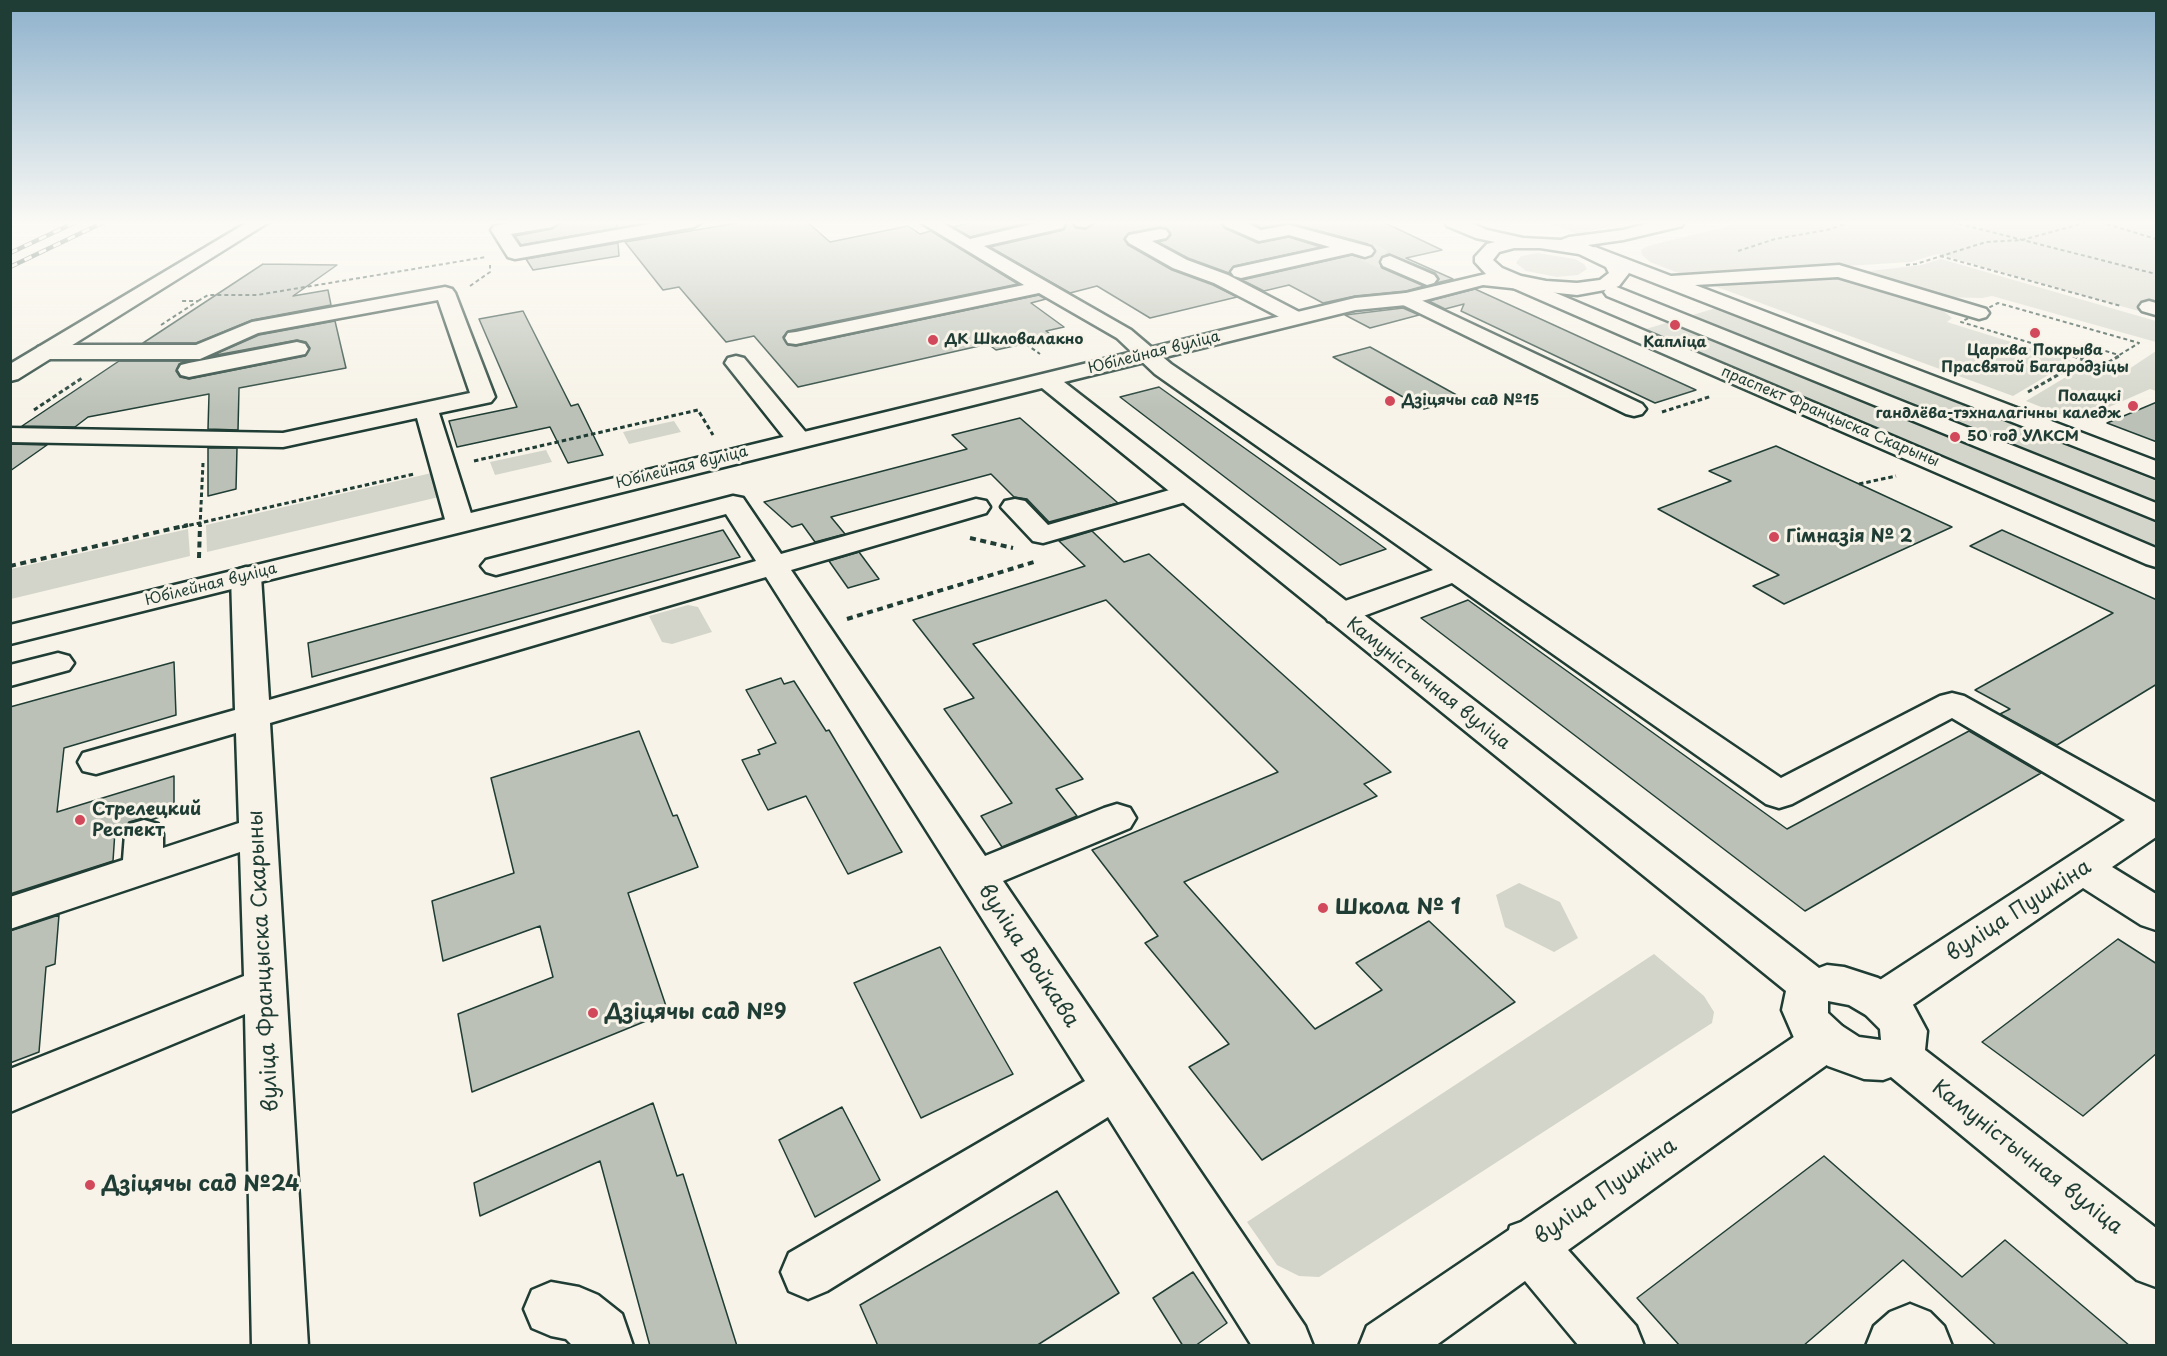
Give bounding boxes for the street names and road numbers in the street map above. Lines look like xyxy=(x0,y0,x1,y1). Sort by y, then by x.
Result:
street label: Юбілейная вуліца xyxy=(1086,328,1222,378)
street label: праспект Францыска Скарыны xyxy=(1718,363,1942,471)
street label: Юбілейная вуліца xyxy=(614,443,750,493)
street label: Юбілейная вуліца xyxy=(143,560,279,610)
street label: Камуністычная вуліца xyxy=(1342,613,1514,755)
street label: вуліца Францыска Скарыны xyxy=(244,809,284,1113)
street label: вуліца Пушкіна xyxy=(1942,855,2096,967)
street label: вуліца Войкава xyxy=(972,880,1084,1032)
street label: Камуністычная вуліца xyxy=(1926,1076,2128,1240)
street label: вуліца Пушкіна xyxy=(1530,1134,1682,1250)

